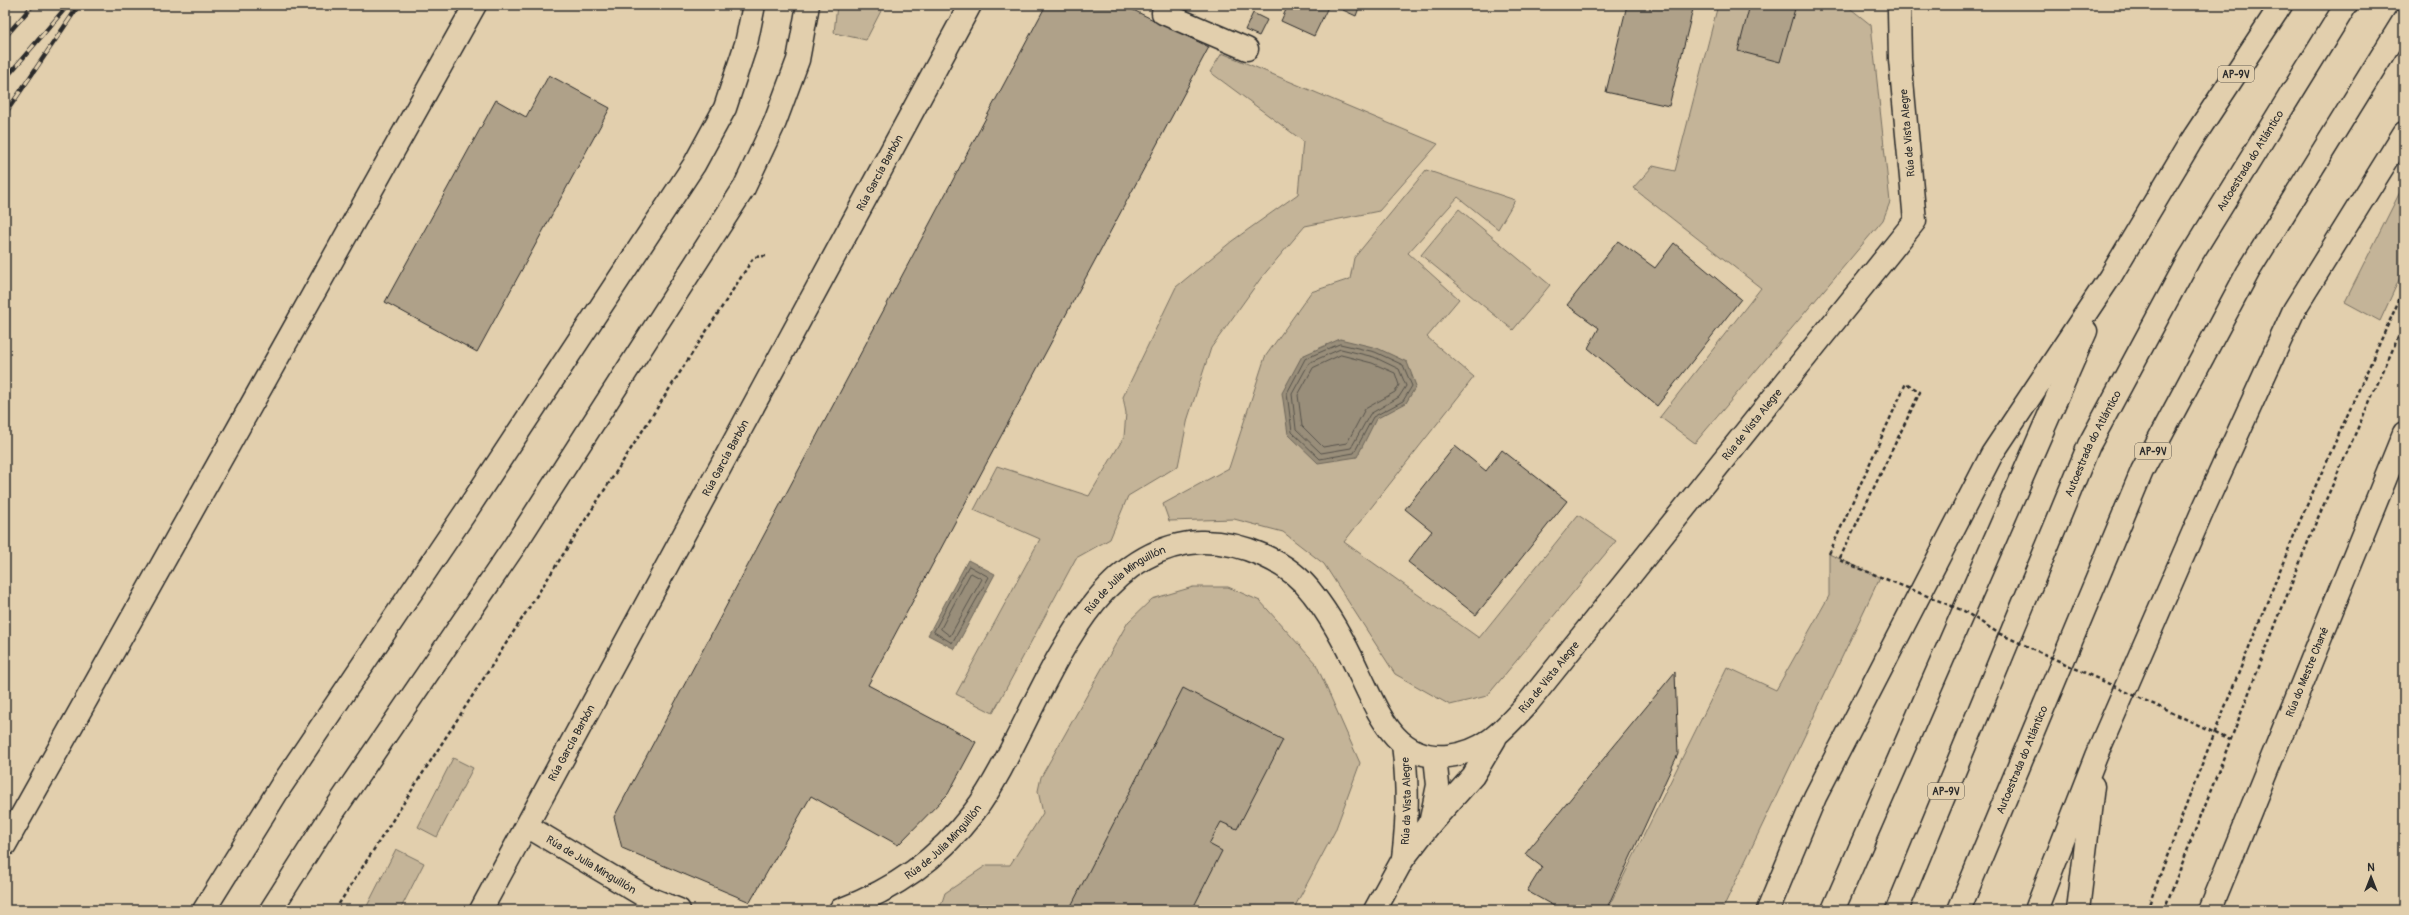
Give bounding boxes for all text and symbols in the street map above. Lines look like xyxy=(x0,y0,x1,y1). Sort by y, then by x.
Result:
road number: AP-9V xyxy=(2218,66,2254,82)
street label: Rúa de Vista Alegre xyxy=(1897,88,1918,177)
street label: Autoestrada do Atlántico xyxy=(2214,108,2286,214)
street label: Rúa García Barbón xyxy=(854,132,906,214)
street label: Rúa de Vista Alegre xyxy=(1719,386,1785,463)
street label: Autoestrada do Atlántico xyxy=(2062,388,2124,499)
street label: Rúa García Barbón xyxy=(700,417,752,499)
road number: AP-9V xyxy=(2135,443,2171,459)
street label: Rúa de Julia Minguillón xyxy=(1082,543,1168,617)
street label: Rúa do Mestre Chané xyxy=(2283,625,2331,719)
street label: Rúa de Vista Alegre xyxy=(1516,638,1582,716)
street label: Rúa García Barbón xyxy=(546,703,598,784)
street label: Autoestrada do Atlántico xyxy=(1994,704,2051,816)
street label: Rúa da Vista Alegre xyxy=(1398,756,1414,846)
road number: AP-9V xyxy=(1928,783,1964,799)
street label: Rúa de Julia Minguillón xyxy=(902,802,984,883)
street label: Rúa de Julia Minguillón xyxy=(544,833,638,897)
north arrow xyxy=(2351,857,2391,897)
text: N xyxy=(2367,861,2375,874)

